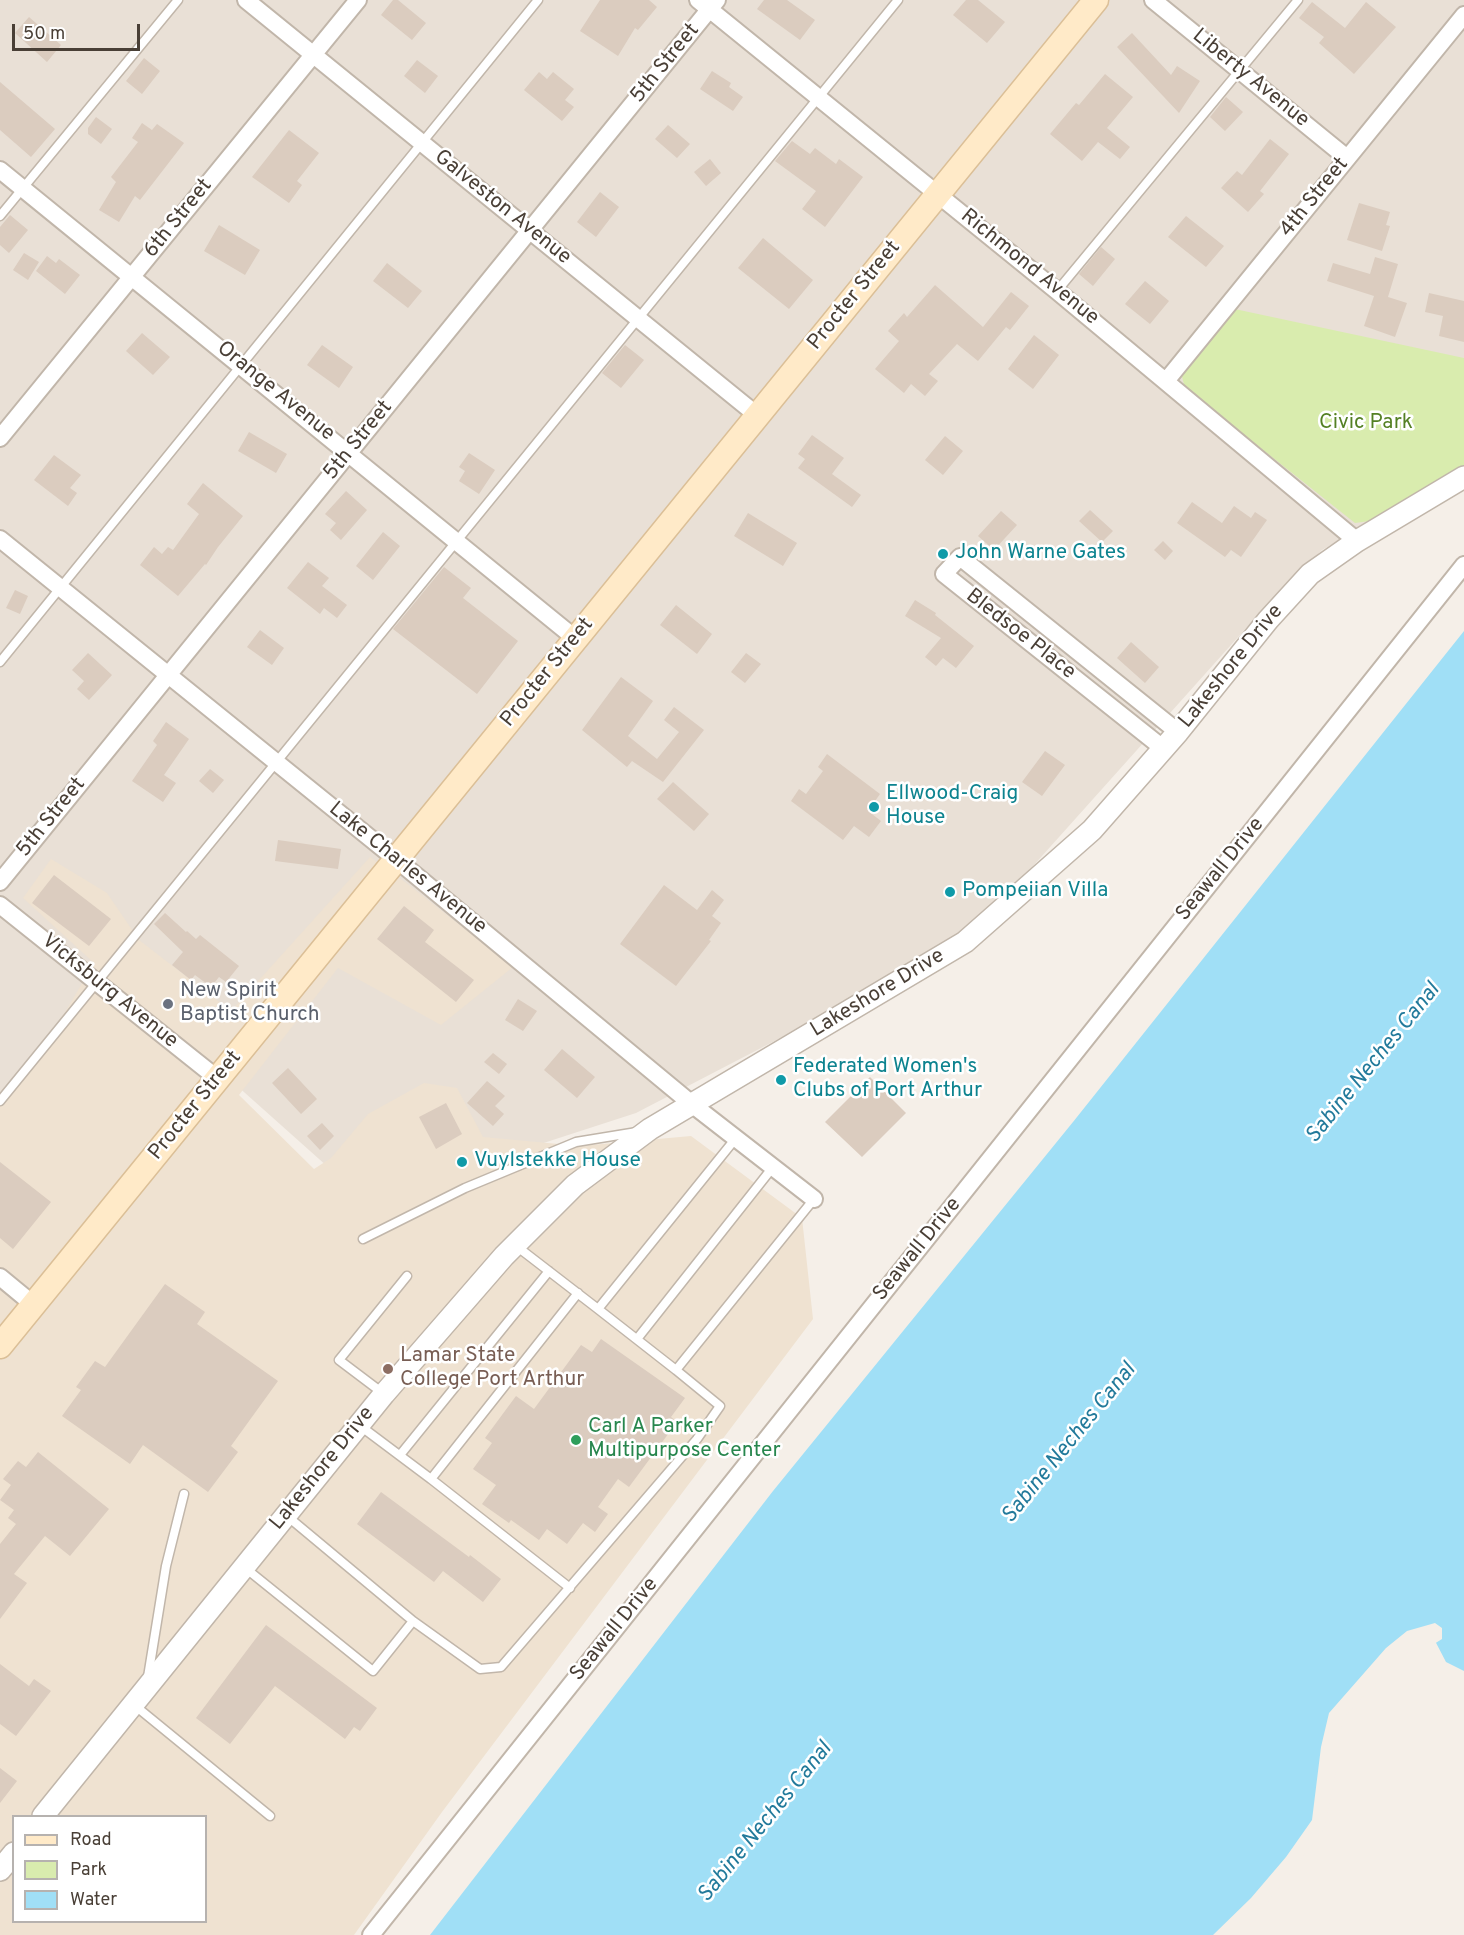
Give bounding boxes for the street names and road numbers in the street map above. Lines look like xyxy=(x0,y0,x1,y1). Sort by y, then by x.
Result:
street label: 5th Street xyxy=(626,19,706,109)
street label: Liberty Avenue xyxy=(1187,24,1313,134)
street label: Galveston Avenue xyxy=(429,145,575,271)
street label: 4th Street xyxy=(1275,153,1355,243)
street label: 6th Street xyxy=(139,174,219,264)
street label: Richmond Avenue xyxy=(955,204,1103,332)
street label: Procter Street xyxy=(803,236,907,356)
street label: Orange Avenue xyxy=(211,337,339,447)
street label: 5th Street xyxy=(319,396,399,486)
street label: Bledsoe Place xyxy=(960,584,1080,686)
street label: Lakeshore Drive xyxy=(1174,600,1290,734)
street label: Procter Street xyxy=(496,613,600,733)
street label: 5th Street xyxy=(12,773,92,863)
street label: Lake Charles Avenue xyxy=(323,798,491,940)
street label: Seawall Drive xyxy=(1172,813,1270,927)
street label: Vicksburg Avenue xyxy=(36,929,182,1055)
street label: Lakeshore Drive xyxy=(807,944,949,1044)
street label: Procter Street xyxy=(144,1046,248,1166)
street label: Seawall Drive xyxy=(869,1193,967,1307)
street label: Lakeshore Drive xyxy=(265,1402,381,1536)
street label: Seawall Drive xyxy=(566,1573,664,1687)

